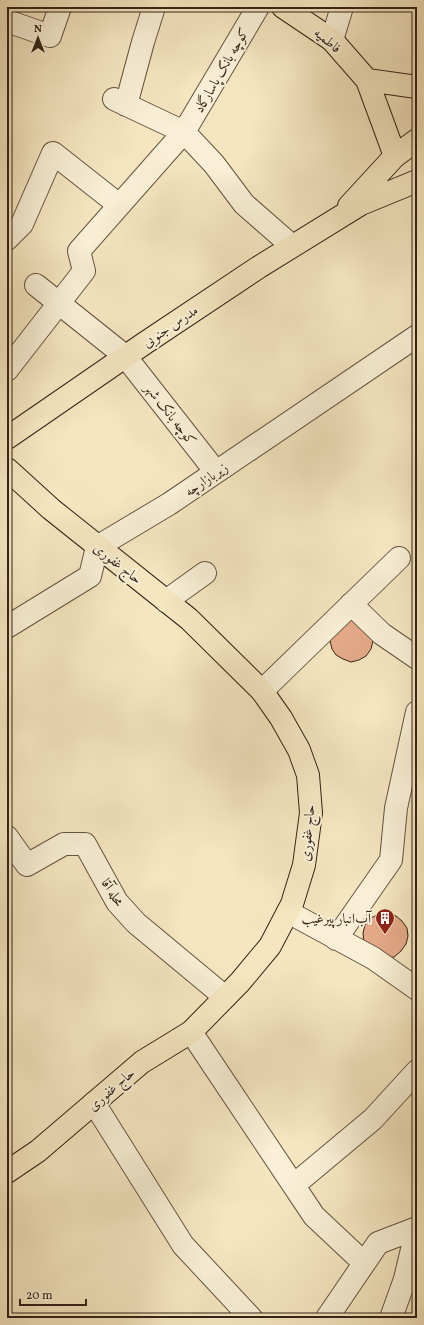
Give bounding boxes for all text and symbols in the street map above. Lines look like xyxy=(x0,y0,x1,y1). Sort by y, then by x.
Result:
north arrow xyxy=(18,18,58,58)
text: N xyxy=(34,22,42,37)
street label: فاطمیه xyxy=(309,24,345,58)
street label: کوچه بانک پاسارگاد xyxy=(190,25,254,117)
street label: مدرس جنوبی xyxy=(139,302,202,353)
street label: کوچه بانک شهر xyxy=(138,378,200,450)
street label: زیربازارچه xyxy=(181,459,232,502)
street label: حاج غفوری xyxy=(88,539,145,591)
street label: حاج غفوری xyxy=(297,804,322,862)
street label: محله آقا xyxy=(96,875,128,911)
building icon: آب‌انبار پیرغیب xyxy=(374,907,396,935)
place label: آب‌انبار پیرغیب xyxy=(301,910,373,929)
street label: حاج غفوری xyxy=(84,1064,141,1117)
scale bar xyxy=(20,1281,86,1307)
text: 20 m xyxy=(26,1288,53,1304)

